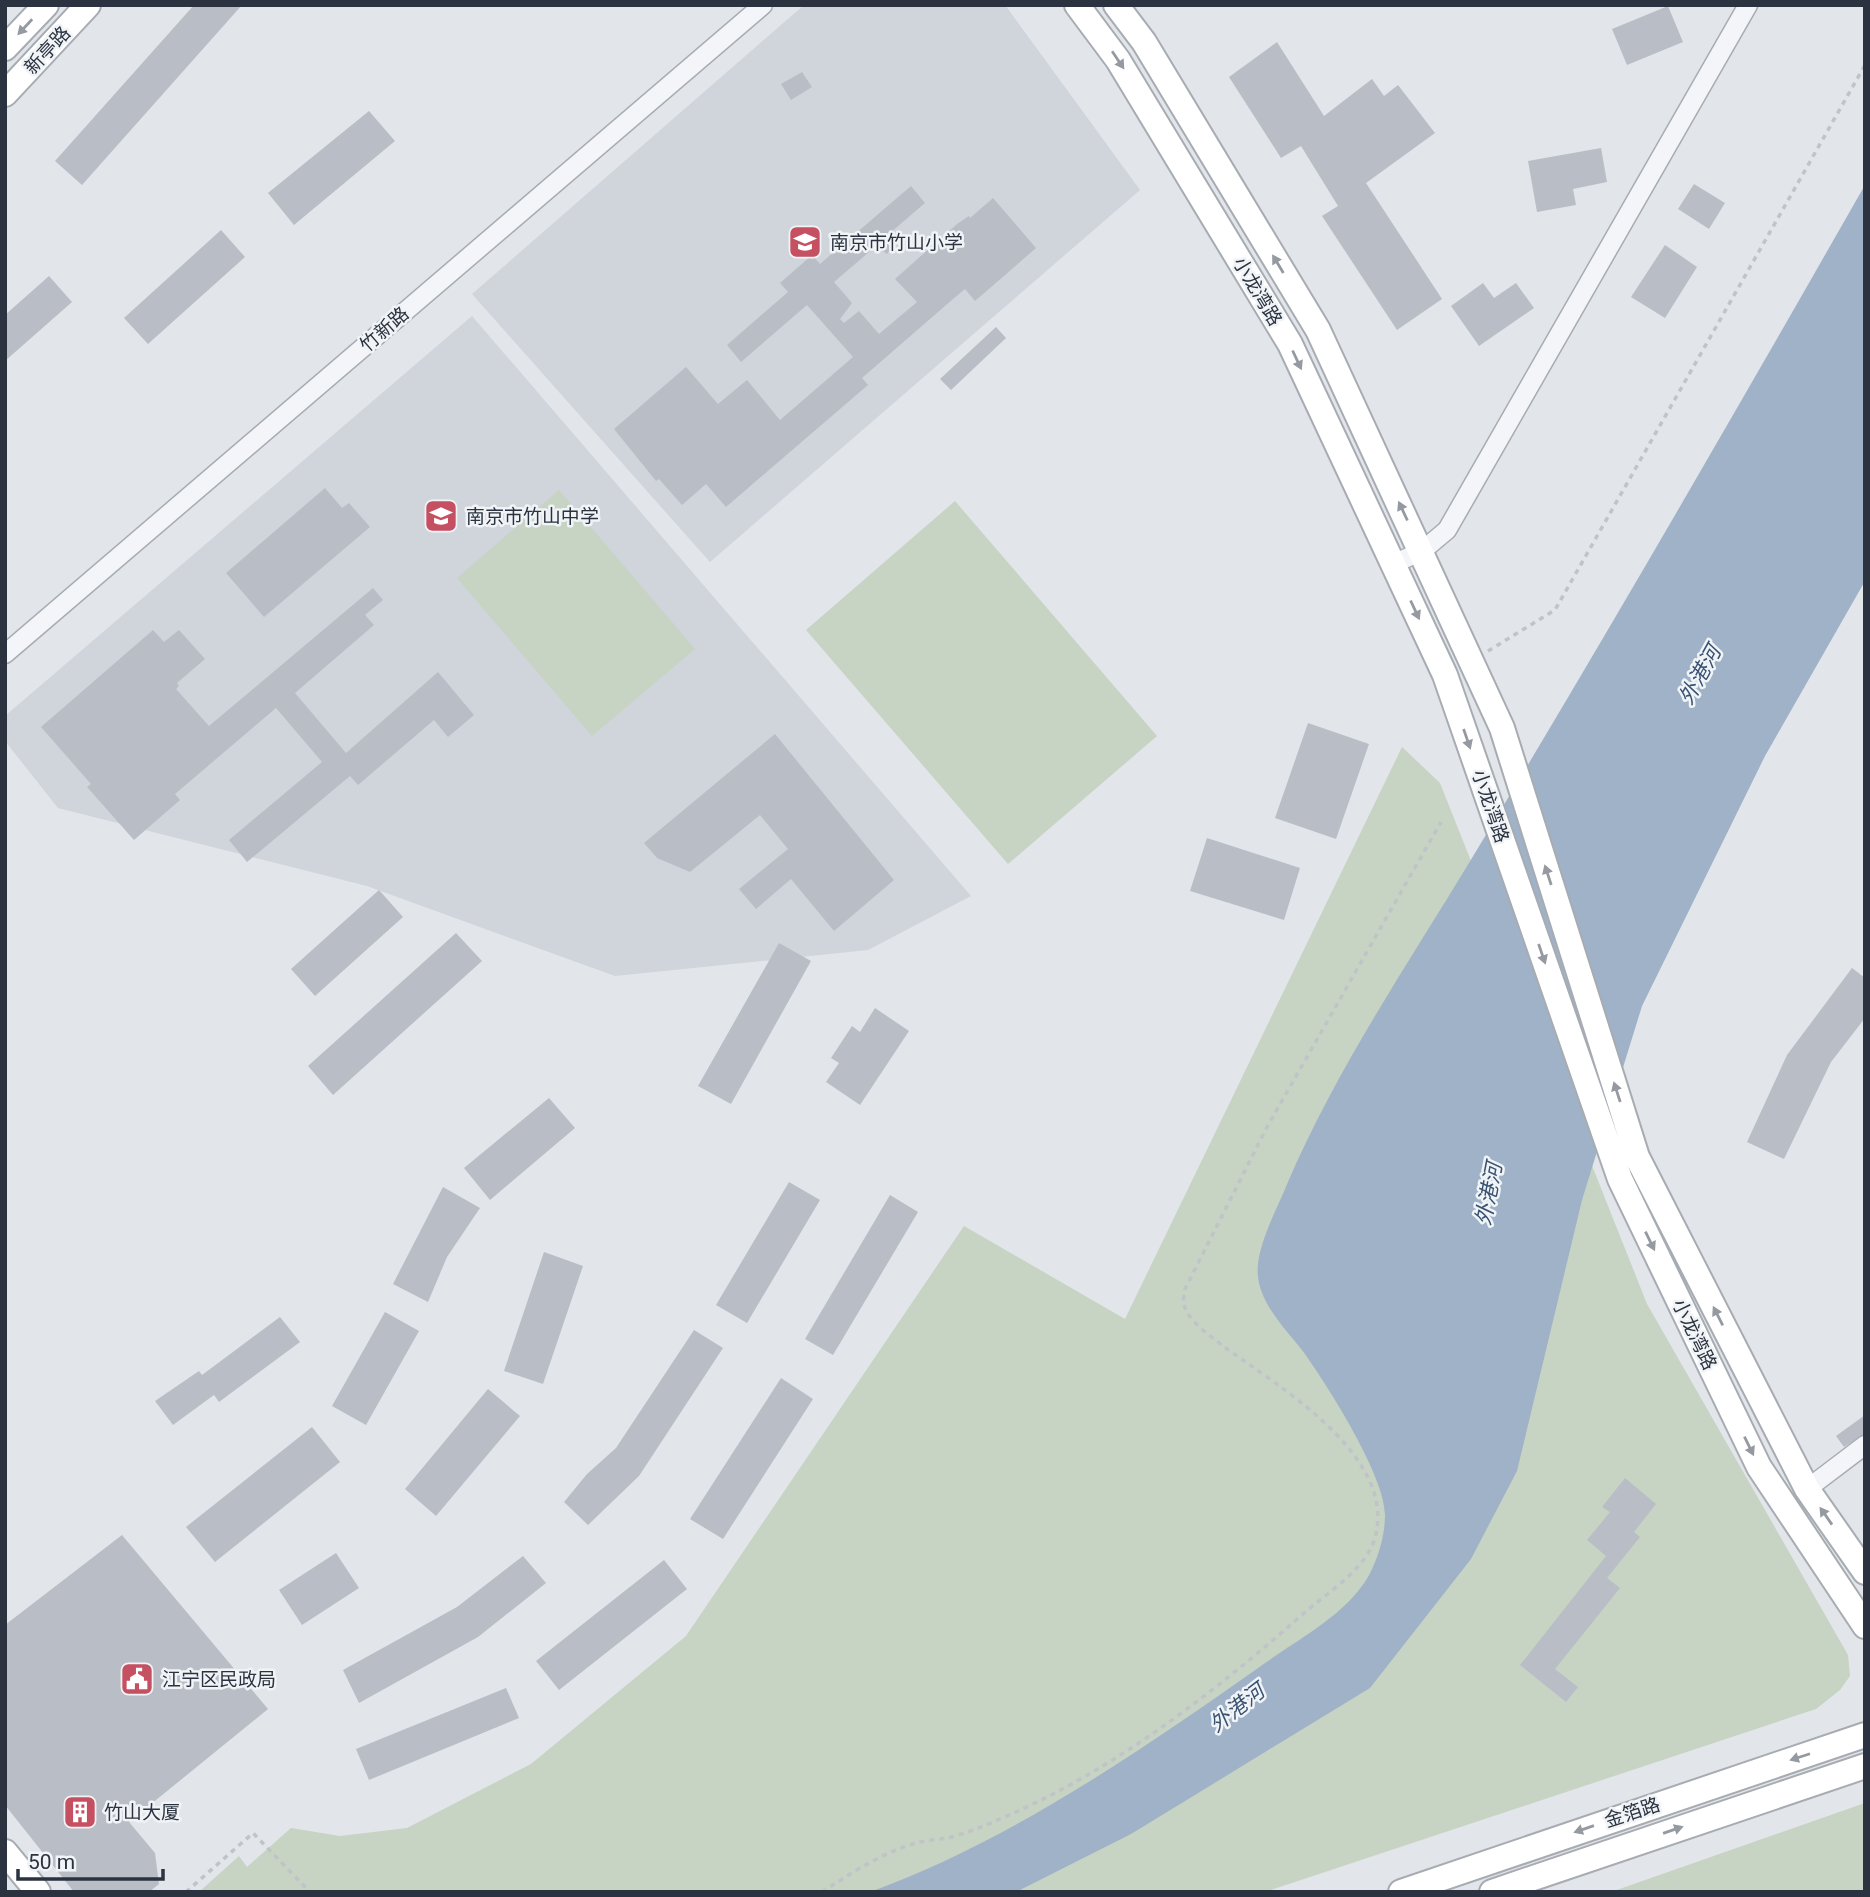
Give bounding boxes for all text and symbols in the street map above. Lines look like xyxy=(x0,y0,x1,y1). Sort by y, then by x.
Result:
one-way arrow xyxy=(18,18,34,35)
street label: 新亭路 xyxy=(20,22,75,79)
one-way arrow xyxy=(1111,51,1125,69)
school or university icon: 南京市竹山小学 xyxy=(786,223,824,261)
place label: 南京市竹山小学 xyxy=(830,231,963,254)
street label: 小龙湾路 xyxy=(1228,253,1287,330)
one-way arrow xyxy=(1272,254,1285,273)
street label: 竹新路 xyxy=(355,302,413,357)
one-way arrow xyxy=(1292,350,1303,370)
school or university icon: 南京市竹山中学 xyxy=(422,497,460,535)
one-way arrow xyxy=(1397,501,1408,521)
place label: 南京市竹山中学 xyxy=(466,505,599,528)
one-way arrow xyxy=(1409,600,1420,620)
water label: 外港河 xyxy=(1674,638,1728,708)
one-way arrow xyxy=(1462,729,1473,750)
street label: 小龙湾路 xyxy=(1467,766,1514,846)
one-way arrow xyxy=(1542,864,1553,885)
one-way arrow xyxy=(1537,943,1548,964)
one-way arrow xyxy=(1611,1081,1621,1102)
water label: 外港河 xyxy=(1471,1157,1508,1227)
one-way arrow xyxy=(1644,1231,1656,1251)
street label: 小龙湾路 xyxy=(1668,1295,1722,1373)
one-way arrow xyxy=(1712,1306,1723,1326)
one-way arrow xyxy=(1743,1436,1755,1456)
one-way arrow xyxy=(1819,1507,1833,1525)
public building icon: 江宁区民政局 xyxy=(118,1660,156,1698)
place label: 江宁区民政局 xyxy=(162,1668,276,1691)
water label: 外港河 xyxy=(1205,1677,1272,1737)
one-way arrow xyxy=(1789,1752,1810,1763)
building icon: 竹山大厦 xyxy=(61,1793,99,1831)
street label: 金箔路 xyxy=(1601,1793,1663,1832)
place label: 竹山大厦 xyxy=(104,1801,180,1824)
one-way arrow xyxy=(1574,1824,1595,1835)
one-way arrow xyxy=(1663,1824,1684,1835)
scale bar xyxy=(18,1838,163,1882)
text: 50 m xyxy=(28,1850,75,1874)

